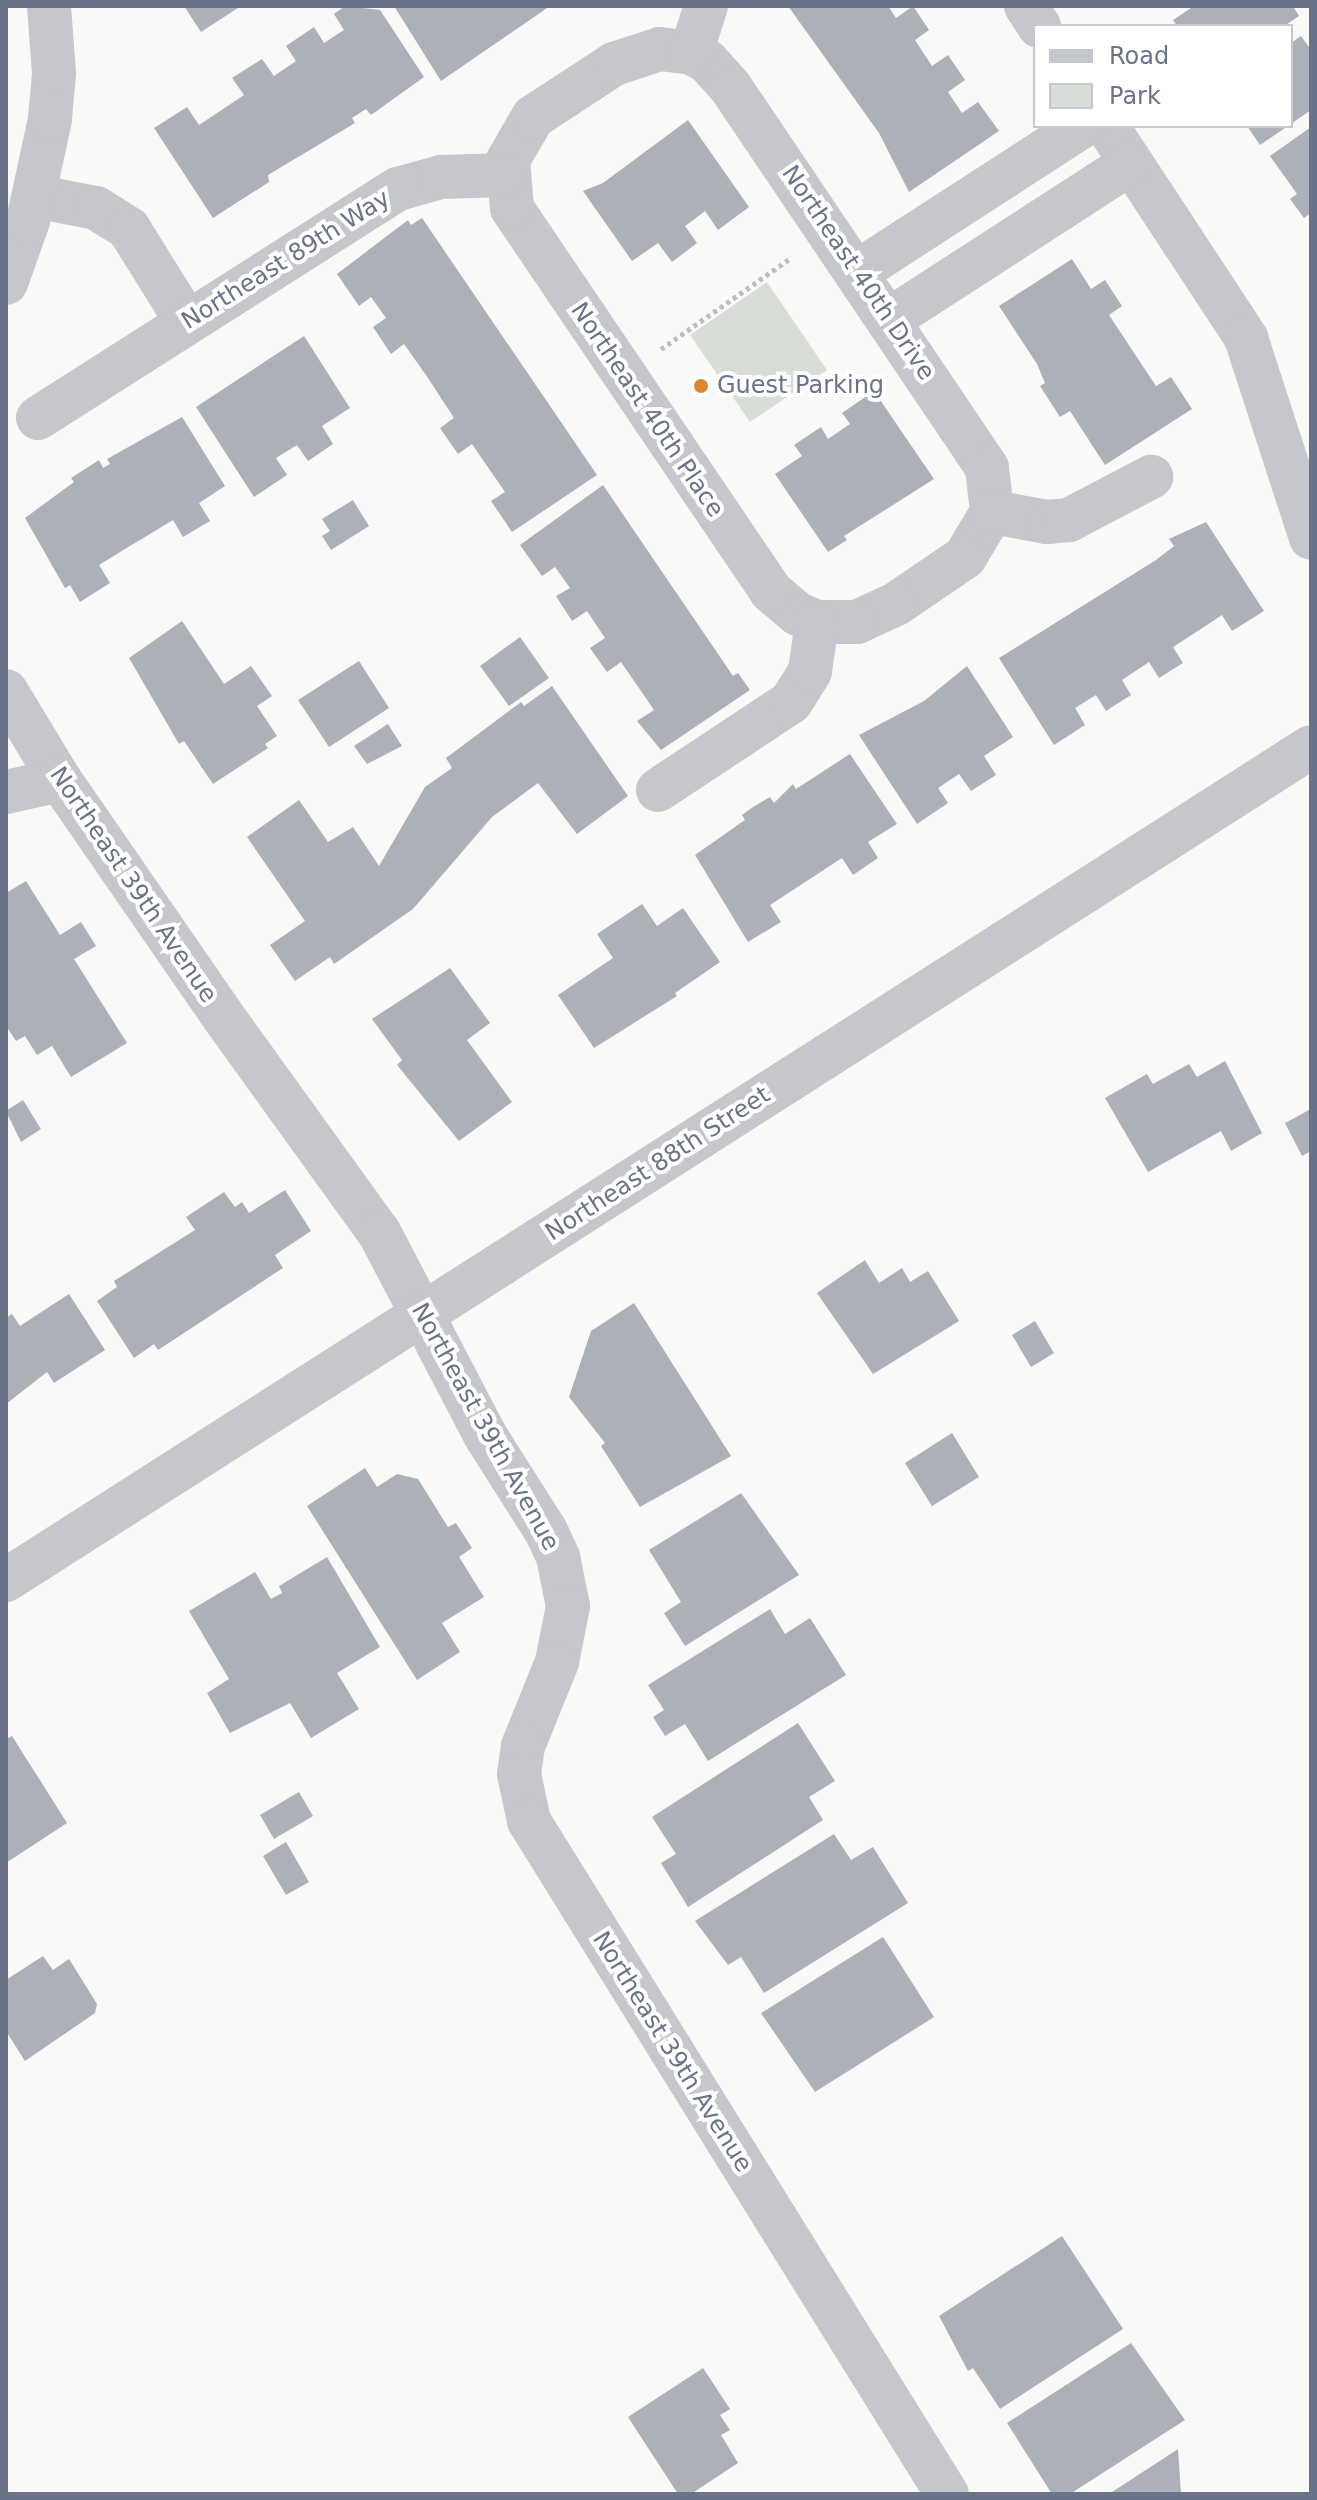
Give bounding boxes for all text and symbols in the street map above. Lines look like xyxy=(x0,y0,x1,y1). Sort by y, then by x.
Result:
legend xyxy=(1033,24,1293,128)
text: Road xyxy=(1109,42,1169,70)
text: Park xyxy=(1109,82,1161,110)
street label: Northeast 40th Drive xyxy=(775,160,941,386)
street label: Northeast 89th Way xyxy=(177,184,395,336)
street label: Northeast 40th Place xyxy=(564,297,730,523)
place label: Guest Parking xyxy=(717,372,884,400)
marker: Guest Parking xyxy=(692,377,710,395)
street label: Northeast 39th Avenue xyxy=(43,762,223,1008)
street label: Northeast 88th Street xyxy=(540,1081,776,1247)
street label: Northeast 39th Avenue xyxy=(405,1298,565,1556)
street label: Northeast 39th Avenue xyxy=(586,1926,758,2178)

